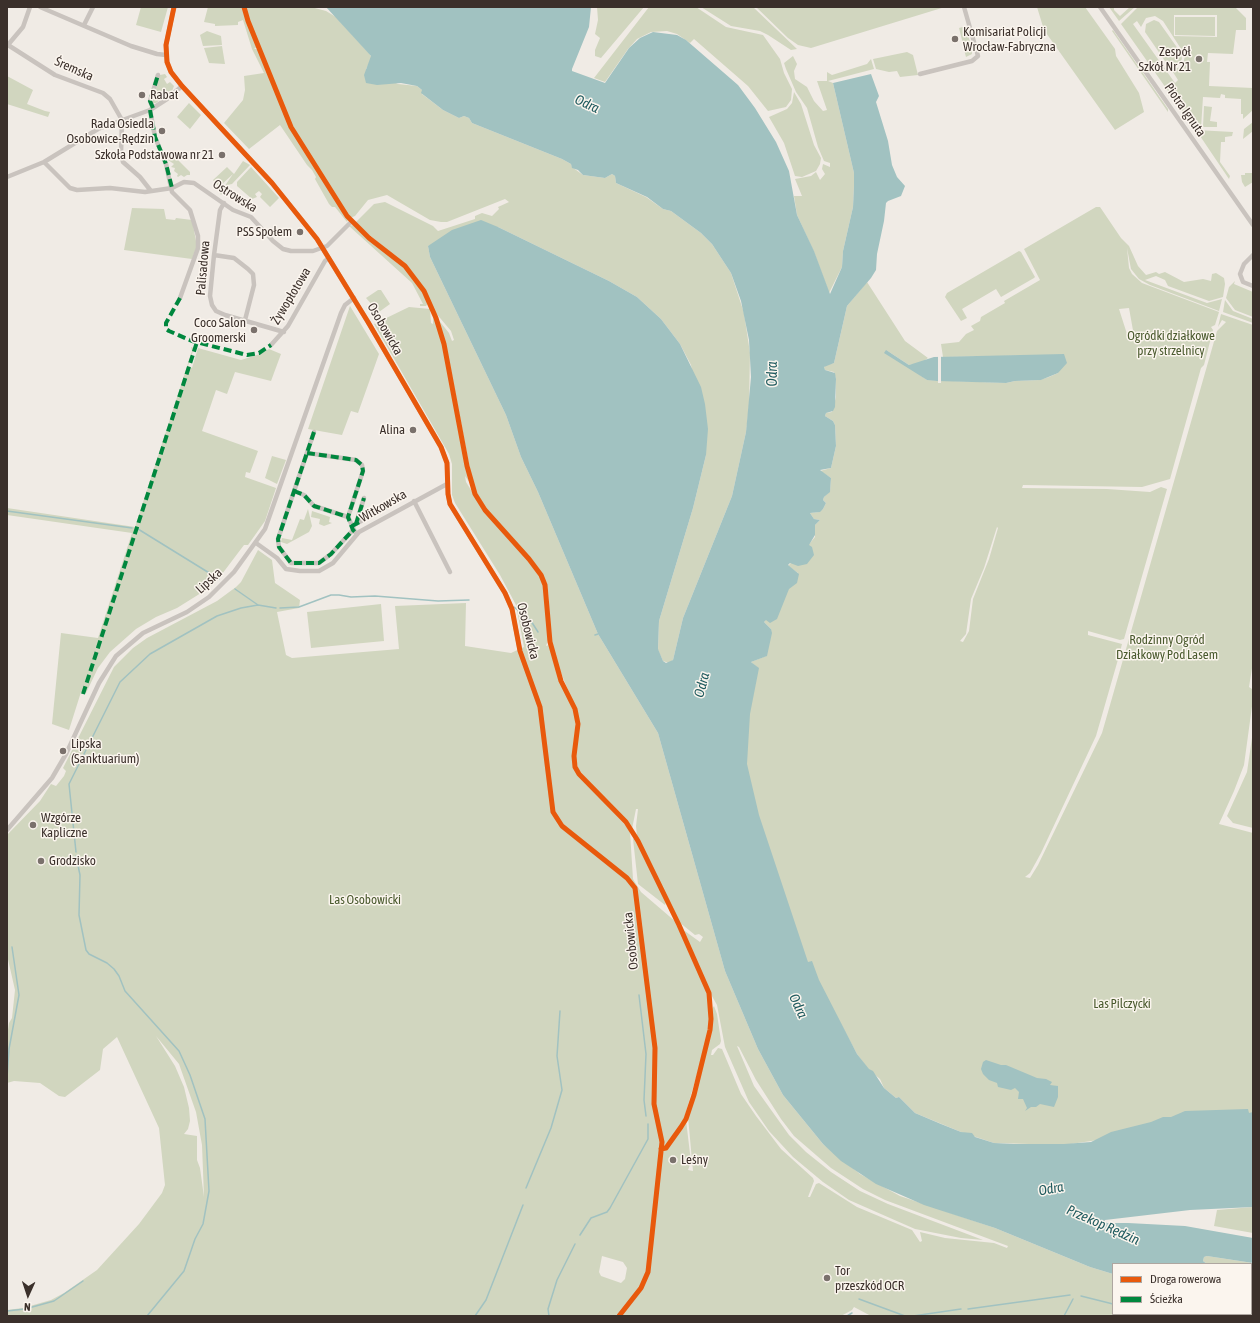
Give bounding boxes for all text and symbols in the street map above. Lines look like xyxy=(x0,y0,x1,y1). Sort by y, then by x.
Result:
place label: Komisariat Policji Wrocław-Fabryczna xyxy=(963,24,1056,55)
marker: Komisariat Policji Wrocław-Fabryczna xyxy=(950,34,960,44)
place label: Zespół Szkół Nr 21 xyxy=(1139,44,1191,75)
street label: Śremska xyxy=(52,54,96,84)
marker: Zespół Szkół Nr 21 xyxy=(1194,54,1204,64)
street label: Piotra Ignuta xyxy=(1161,80,1209,140)
place label: Rabat xyxy=(150,87,178,103)
marker: Rabat xyxy=(137,90,147,100)
water label: Odra xyxy=(572,91,602,117)
place label: Rada Osiedla Osobowice-Rędzin xyxy=(66,116,154,147)
marker: Rada Osiedla Osobowice-Rędzin xyxy=(157,126,167,136)
place label: Szkoła Podstawowa nr 21 xyxy=(95,147,214,163)
marker: Szkoła Podstawowa nr 21 xyxy=(217,150,227,160)
street label: Ostrowska xyxy=(210,176,260,216)
place label: PSS Społem xyxy=(237,224,292,240)
marker: PSS Społem xyxy=(295,227,305,237)
street label: Palisadowa xyxy=(193,240,213,296)
street label: Żywopłotowa xyxy=(268,265,314,327)
street label: Osobowicka xyxy=(364,300,406,358)
place label: Coco Salon Groomerski xyxy=(191,315,246,346)
marker: Coco Salon Groomerski xyxy=(249,325,259,335)
park label: Ogródki działkowe przy strzelnicy xyxy=(1127,328,1215,359)
water label: Odra xyxy=(765,361,781,387)
place label: Alina xyxy=(380,422,405,438)
marker: Alina xyxy=(408,425,418,435)
street label: Witkowska xyxy=(357,486,409,526)
street label: Lipska xyxy=(192,565,226,597)
street label: Osobowicka xyxy=(513,601,543,661)
park label: Rodzinny Ogród Działkowy Pod Lasem xyxy=(1116,632,1218,663)
water label: Odra xyxy=(691,671,713,699)
place label: Lipska (Sanktuarium) xyxy=(71,736,139,767)
marker: Lipska (Sanktuarium) xyxy=(58,746,68,756)
place label: Wzgórze Kapliczne xyxy=(41,810,87,841)
marker: Wzgórze Kapliczne xyxy=(28,820,38,830)
place label: Grodzisko xyxy=(49,853,96,869)
marker: Grodzisko xyxy=(36,856,46,866)
park label: Las Osobowicki xyxy=(329,892,401,908)
street label: Osobowicka xyxy=(620,911,642,971)
water label: Odra xyxy=(785,991,811,1021)
park label: Las Pilczycki xyxy=(1093,996,1151,1012)
place label: Leśny xyxy=(681,1152,708,1168)
marker: Leśny xyxy=(668,1155,678,1165)
water label: Odra xyxy=(1037,1179,1065,1199)
water label: Przekop Rędzin xyxy=(1064,1201,1142,1249)
place label: Tor przeszkód OCR xyxy=(835,1263,904,1294)
legend xyxy=(1112,1263,1252,1315)
text: Droga rowerowa xyxy=(1150,1272,1221,1286)
marker: Tor przeszkód OCR xyxy=(822,1273,832,1283)
north arrow xyxy=(8,1275,48,1315)
text: Ścieżka xyxy=(1150,1292,1183,1306)
text: N xyxy=(24,1301,31,1313)

